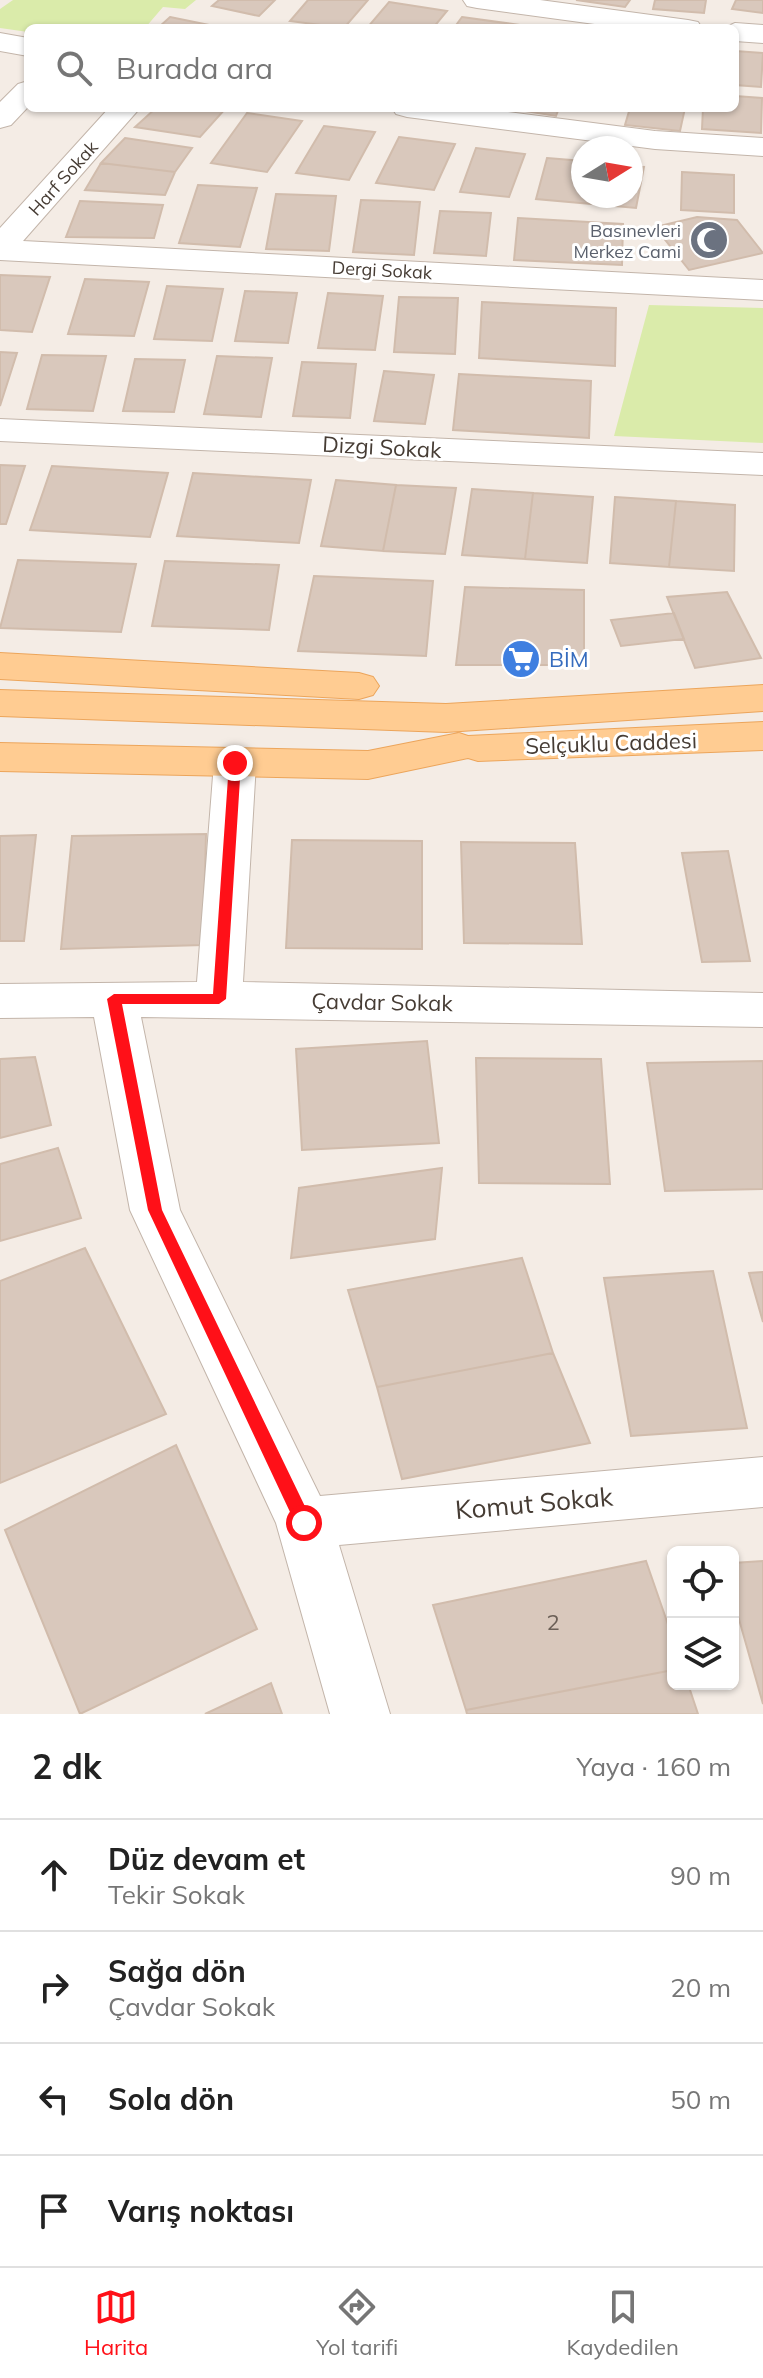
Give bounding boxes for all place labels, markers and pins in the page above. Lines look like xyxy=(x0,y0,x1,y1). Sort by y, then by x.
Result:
place label: Basınevleri Merkez Cami xyxy=(573,219,681,263)
mosque icon: Basınevleri Merkez Cami xyxy=(688,219,730,261)
supermarket icon: BİM xyxy=(500,638,542,680)
place label: BİM xyxy=(549,645,589,673)

